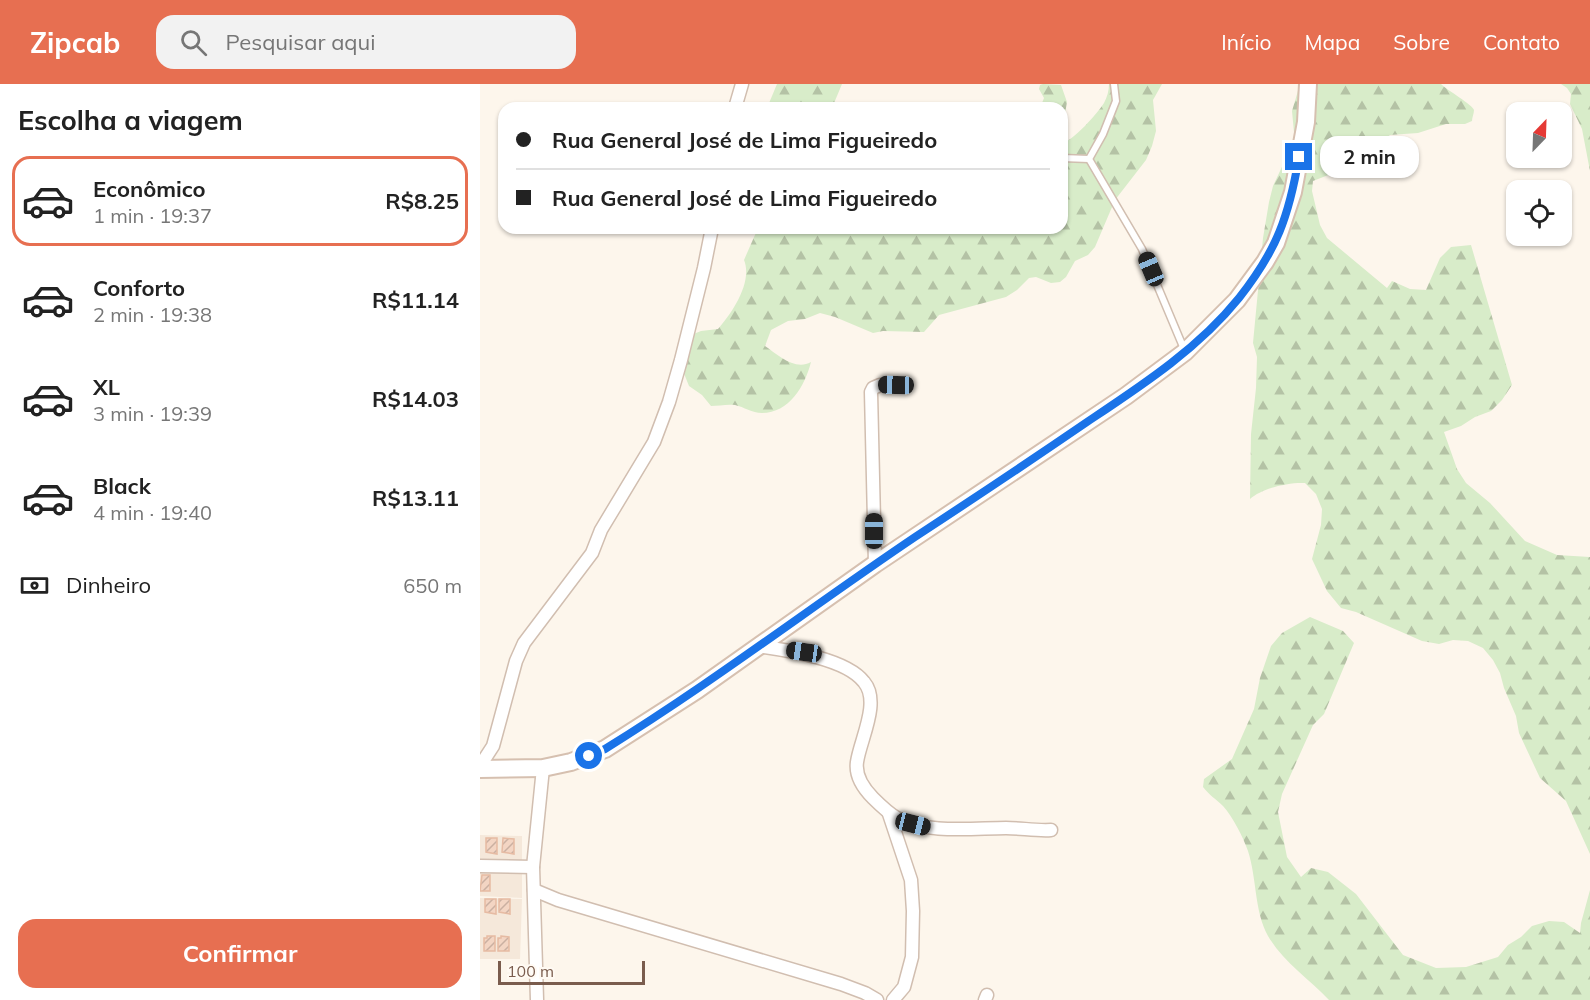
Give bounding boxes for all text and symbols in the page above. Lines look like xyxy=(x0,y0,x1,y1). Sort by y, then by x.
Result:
search box xyxy=(156,15,576,69)
text: Zipcab xyxy=(30,25,120,60)
icon: search xyxy=(177,26,210,59)
text: Pesquisar aqui xyxy=(225,28,375,56)
text: Início xyxy=(1221,29,1271,55)
text: Mapa xyxy=(1304,29,1360,55)
text: Sobre xyxy=(1393,29,1450,55)
text: Contato xyxy=(1483,29,1560,55)
north arrow xyxy=(1506,102,1572,168)
map controls xyxy=(1506,102,1572,246)
text: Escolha a viagem xyxy=(18,103,243,137)
text: Rua General José de Lima Figueiredo xyxy=(552,126,937,154)
callout: 2 min xyxy=(1320,136,1419,178)
route end xyxy=(1285,143,1312,170)
text: 2 min xyxy=(1343,144,1396,169)
icon: car xyxy=(21,174,75,228)
text: Econômico xyxy=(93,175,206,203)
button: locate xyxy=(1506,180,1572,246)
text: Rua General José de Lima Figueiredo xyxy=(552,184,937,212)
text: R$8.25 xyxy=(385,187,459,215)
text: 1 min · 19:37 xyxy=(93,203,212,228)
car xyxy=(1136,249,1166,289)
icon: car xyxy=(21,273,75,327)
text: Conforto xyxy=(93,274,185,302)
text: R$11.14 xyxy=(372,286,459,314)
text: 2 min · 19:38 xyxy=(93,302,212,327)
icon: car xyxy=(21,372,75,426)
text: XL xyxy=(93,373,120,401)
car xyxy=(878,376,914,394)
text: R$14.03 xyxy=(372,385,459,413)
text: 3 min · 19:39 xyxy=(93,401,212,426)
icon: car xyxy=(21,471,75,525)
text: Black xyxy=(93,472,151,500)
text: R$13.11 xyxy=(372,484,459,512)
text: 4 min · 19:40 xyxy=(93,500,212,525)
car xyxy=(865,513,883,549)
icon: cash xyxy=(18,569,51,602)
text: Dinheiro xyxy=(66,571,151,599)
text: 650 m xyxy=(403,573,462,598)
car xyxy=(785,641,823,663)
route start xyxy=(575,742,602,769)
car xyxy=(893,811,933,837)
button: Confirmar xyxy=(18,919,462,988)
scale bar xyxy=(498,958,645,986)
text: 100 m xyxy=(507,961,554,981)

